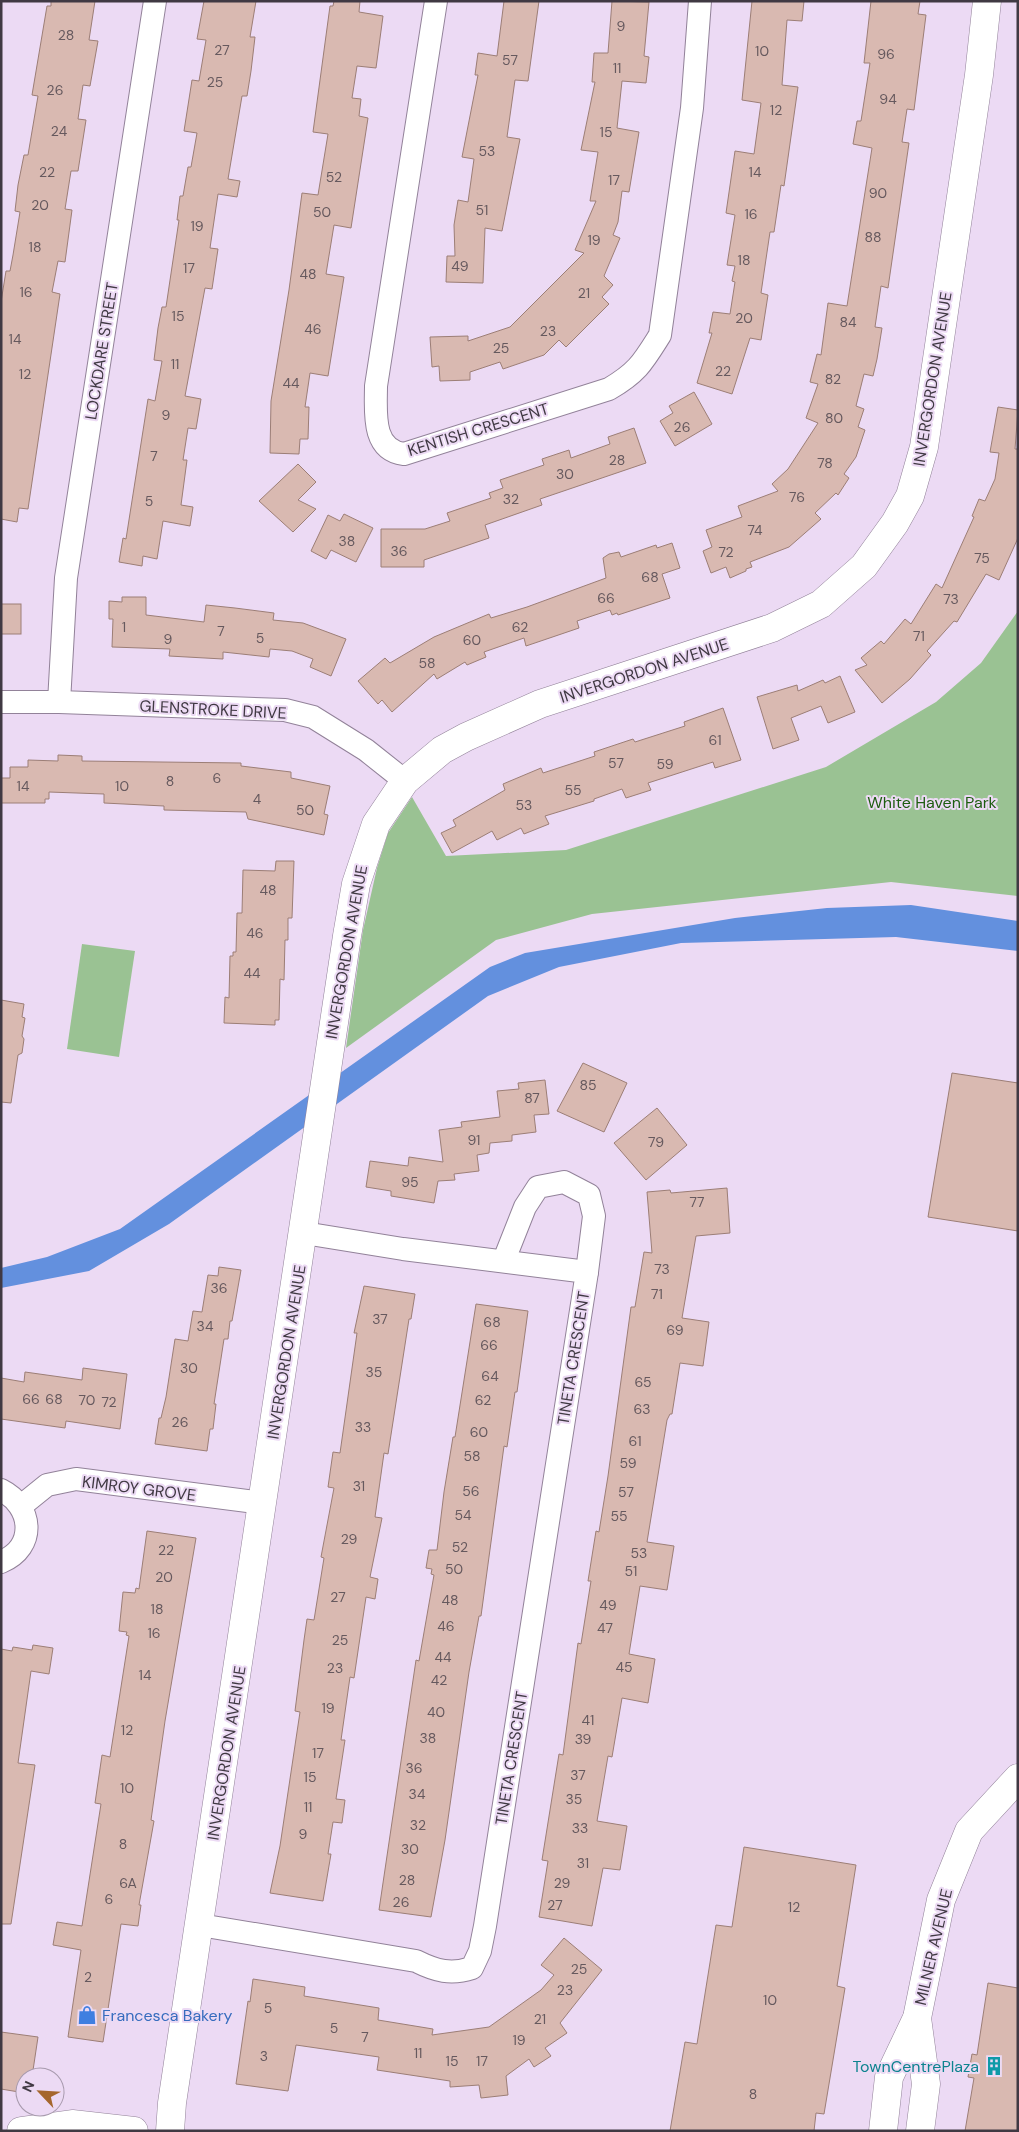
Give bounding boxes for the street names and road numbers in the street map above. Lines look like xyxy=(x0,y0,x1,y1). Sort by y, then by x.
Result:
street label: LOCKDARE STREET xyxy=(80,281,123,421)
street label: INVERGORDON AVENUE xyxy=(908,290,957,468)
street label: KENTISH CRESCENT xyxy=(405,398,551,461)
street label: INVERGORDON AVENUE xyxy=(557,633,731,708)
street label: GLENSTROKE DRIVE xyxy=(139,695,287,724)
street label: INVERGORDON AVENUE xyxy=(321,864,372,1041)
street label: INVERGORDON AVENUE xyxy=(262,1263,311,1441)
street label: TINETA CRESCENT xyxy=(553,1290,594,1427)
street label: KIMROY GROVE xyxy=(81,1471,197,1506)
street label: INVERGORDON AVENUE xyxy=(202,1664,251,1842)
street label: TINETA CRESCENT xyxy=(491,1690,532,1827)
street label: MILNER AVENUE xyxy=(910,1887,957,2007)

